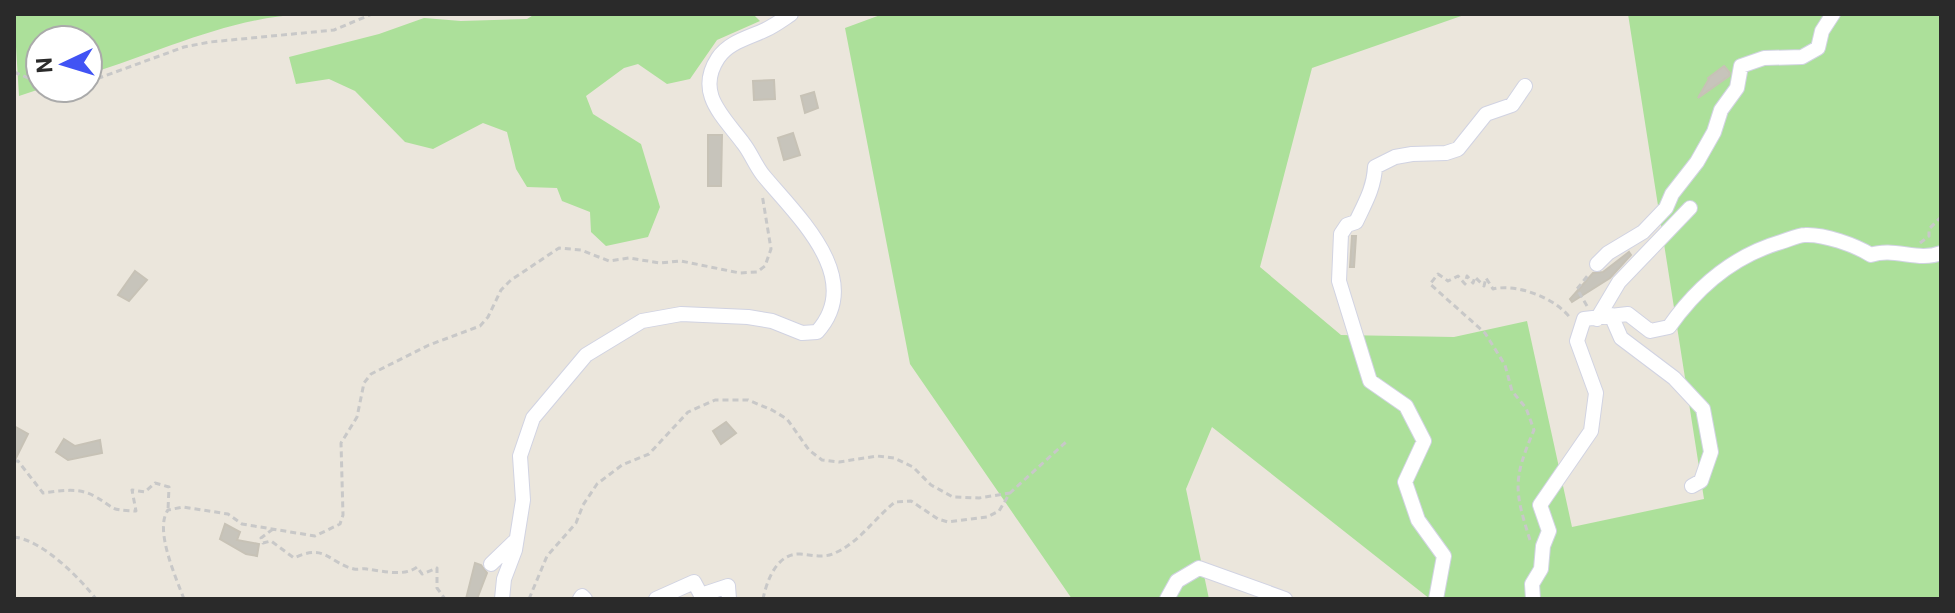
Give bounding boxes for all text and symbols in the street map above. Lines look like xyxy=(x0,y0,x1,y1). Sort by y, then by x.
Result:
north arrow xyxy=(24,24,104,104)
text: N xyxy=(32,57,58,74)

